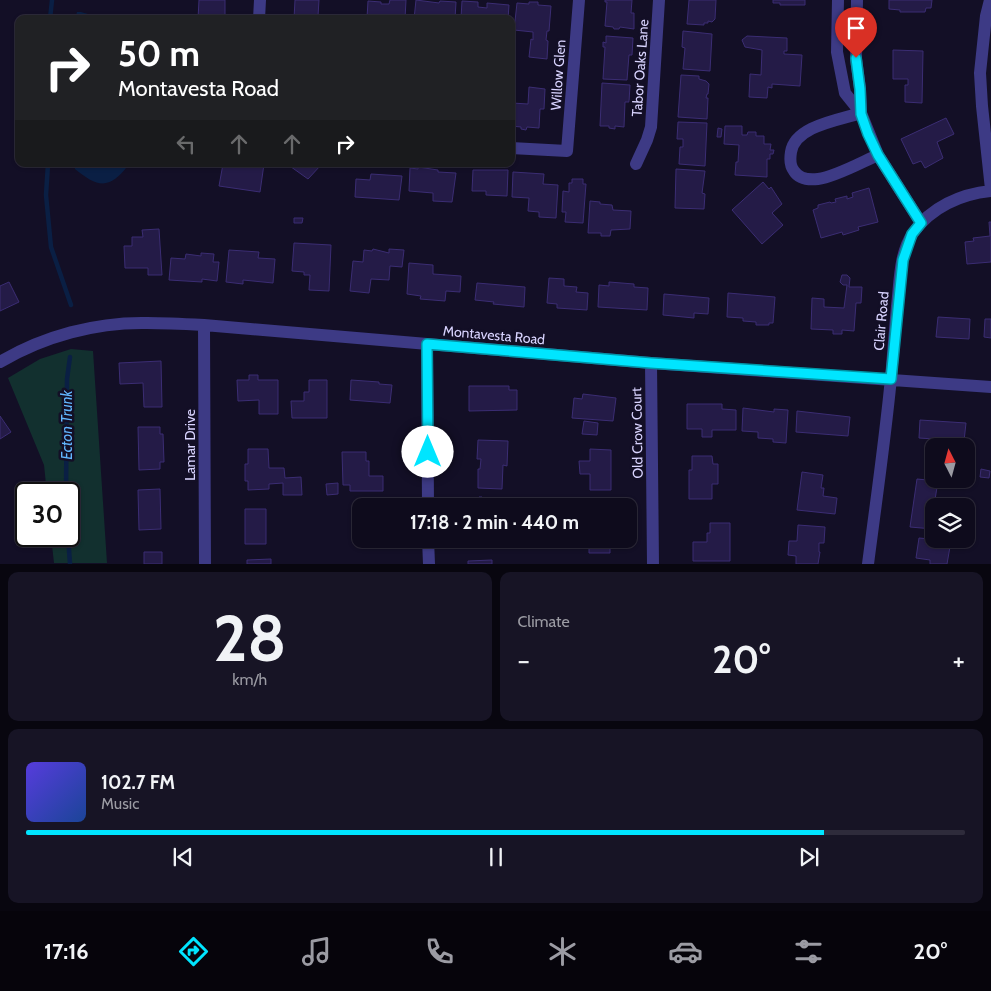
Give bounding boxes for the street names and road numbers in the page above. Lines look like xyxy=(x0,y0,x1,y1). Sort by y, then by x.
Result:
street label: Tabor Oaks Lane xyxy=(628,19,652,117)
street label: Willow Glen xyxy=(547,39,569,111)
street label: Clair Road xyxy=(869,291,893,351)
street label: Montavesta Road xyxy=(442,322,546,348)
street label: Old Crow Court xyxy=(627,387,647,479)
street label: Lamar Drive xyxy=(181,409,199,481)

